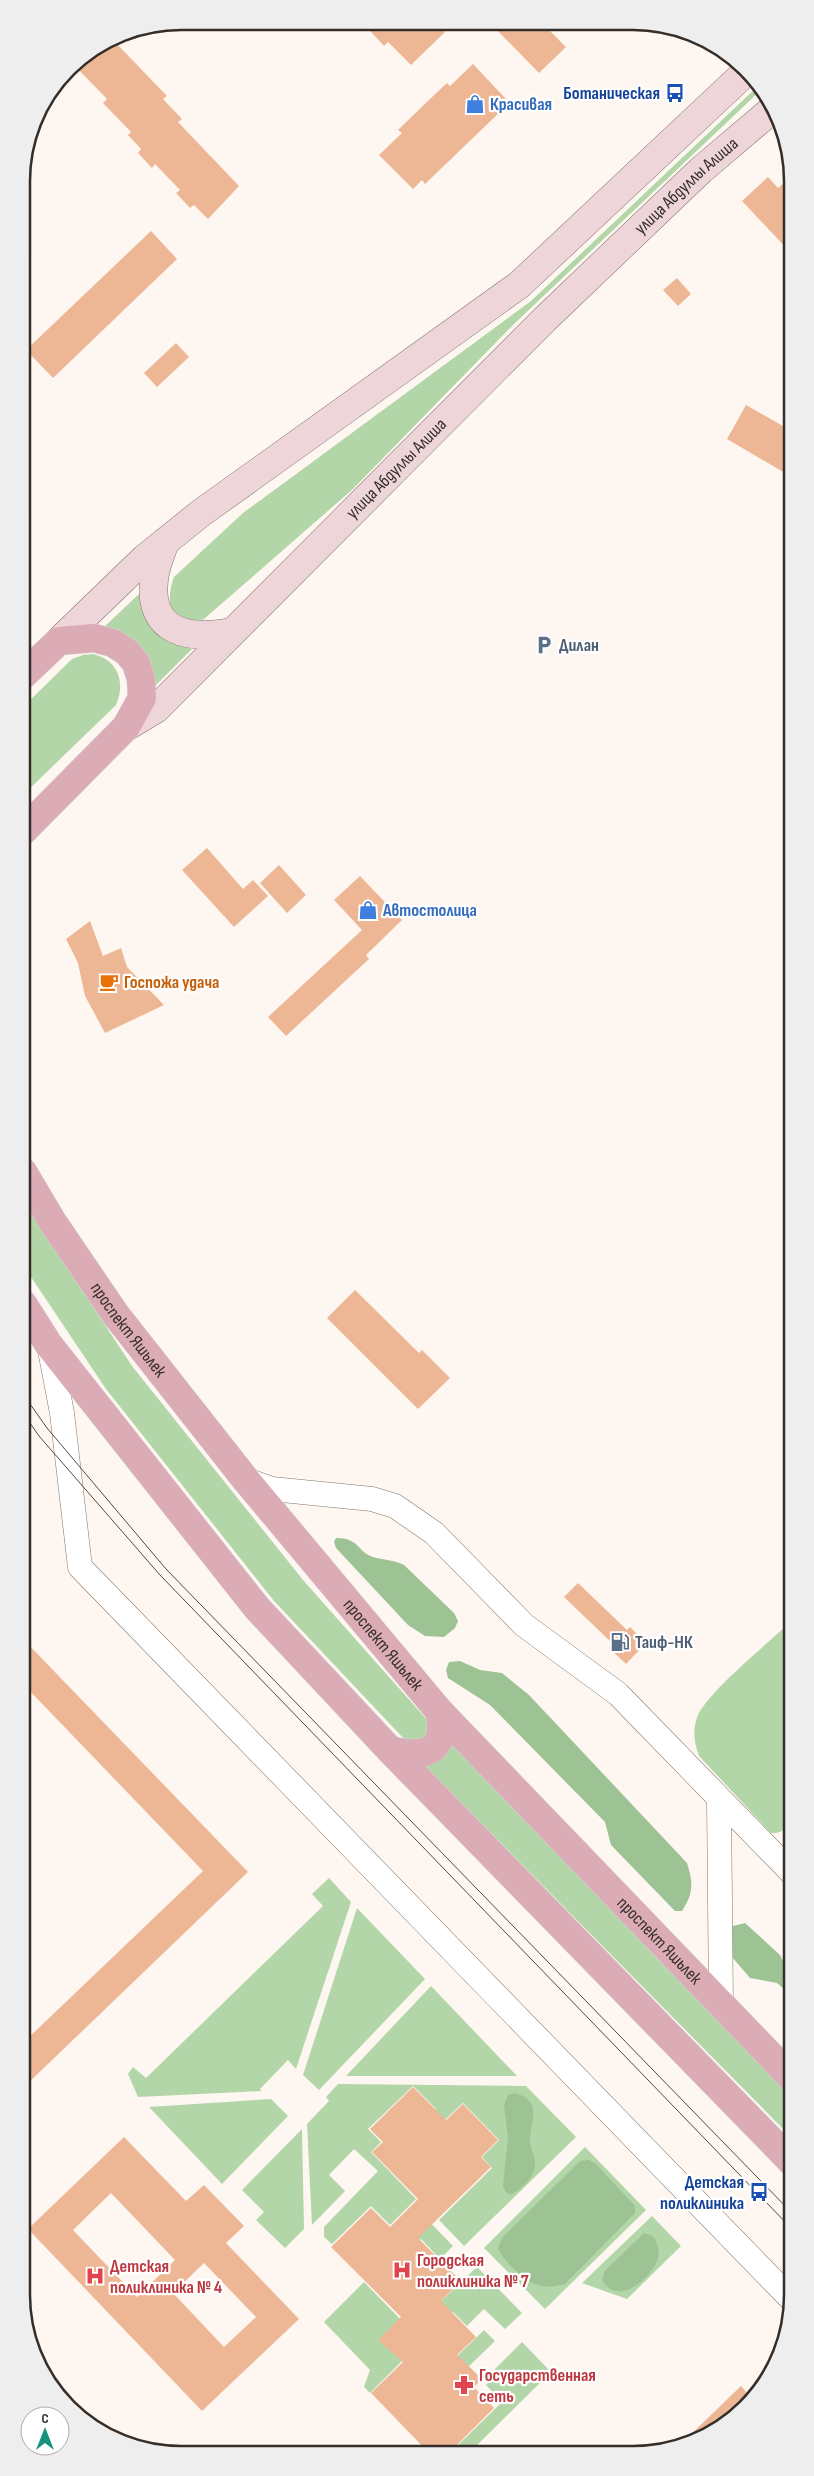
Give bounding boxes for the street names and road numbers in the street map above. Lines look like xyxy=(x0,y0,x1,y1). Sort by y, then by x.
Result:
street label: улица Абдуллы Алиша xyxy=(630,133,742,239)
street label: улица Абдуллы Алиша xyxy=(342,414,451,523)
street label: проспект Яшьлек xyxy=(86,1278,171,1381)
street label: проспект Яшьлек xyxy=(339,1594,428,1695)
street label: проспект Яшьлек xyxy=(613,1892,707,1989)

